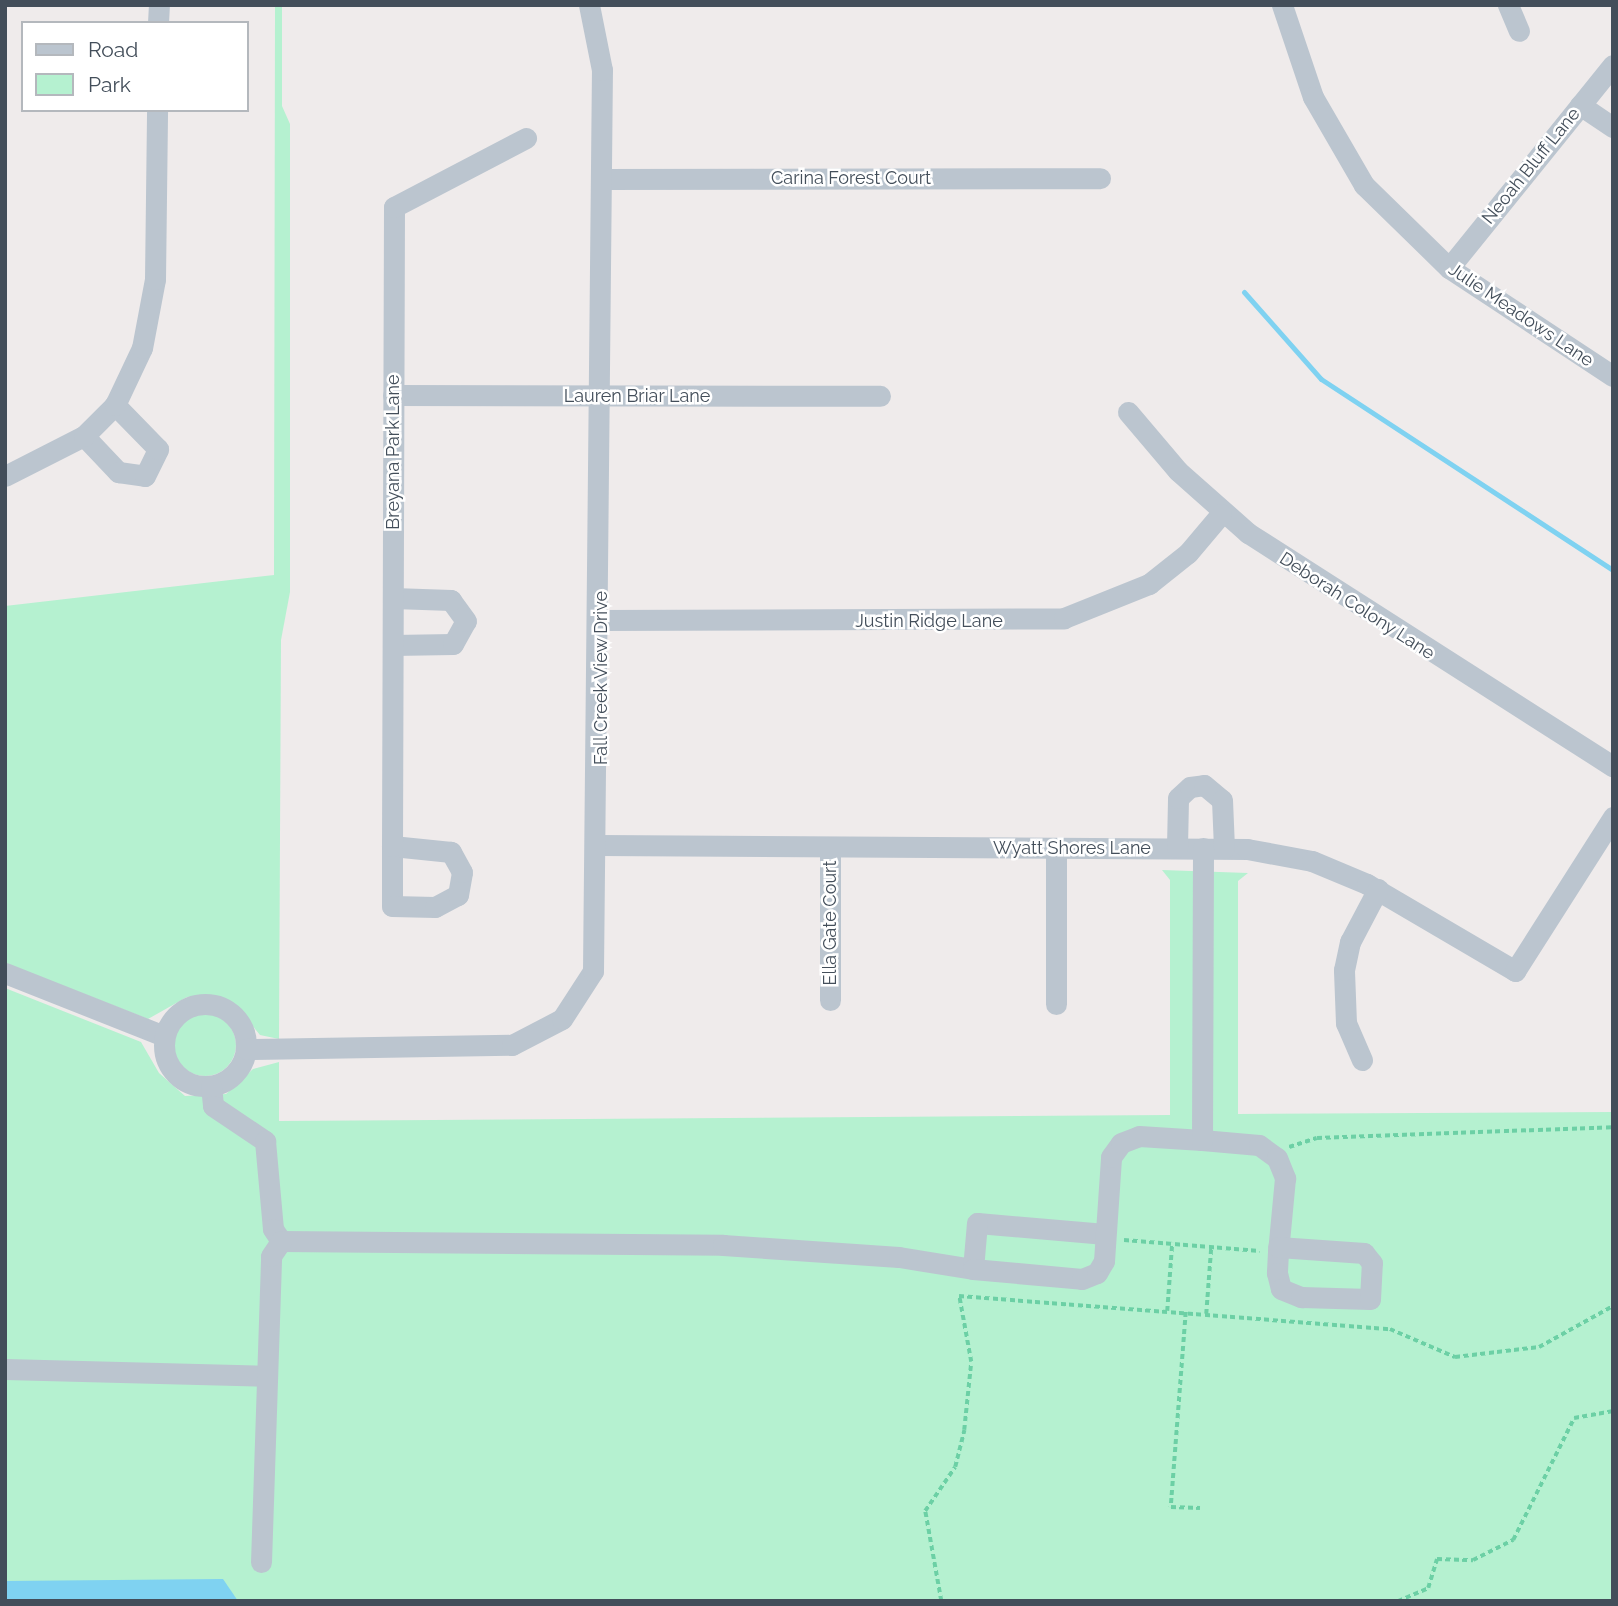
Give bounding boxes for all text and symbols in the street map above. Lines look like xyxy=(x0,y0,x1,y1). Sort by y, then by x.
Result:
legend xyxy=(21,21,248,112)
text: Road xyxy=(88,37,138,62)
text: Park xyxy=(88,72,131,97)
street label: Neoah Bluff Lane xyxy=(1477,103,1585,229)
street label: Carina Forest Court xyxy=(771,167,931,189)
street label: Julie Meadows Lane xyxy=(1445,259,1597,371)
street label: Breyana Park Lane xyxy=(382,374,404,530)
street label: Lauren Briar Lane xyxy=(564,385,710,407)
street label: Deborah Colony Lane xyxy=(1275,548,1439,664)
street label: Fall Creek View Drive xyxy=(590,590,612,766)
street label: Justin Ridge Lane xyxy=(855,610,1003,632)
street label: Wyatt Shores Lane xyxy=(993,837,1151,859)
street label: Ella Gate Court xyxy=(819,861,841,985)

